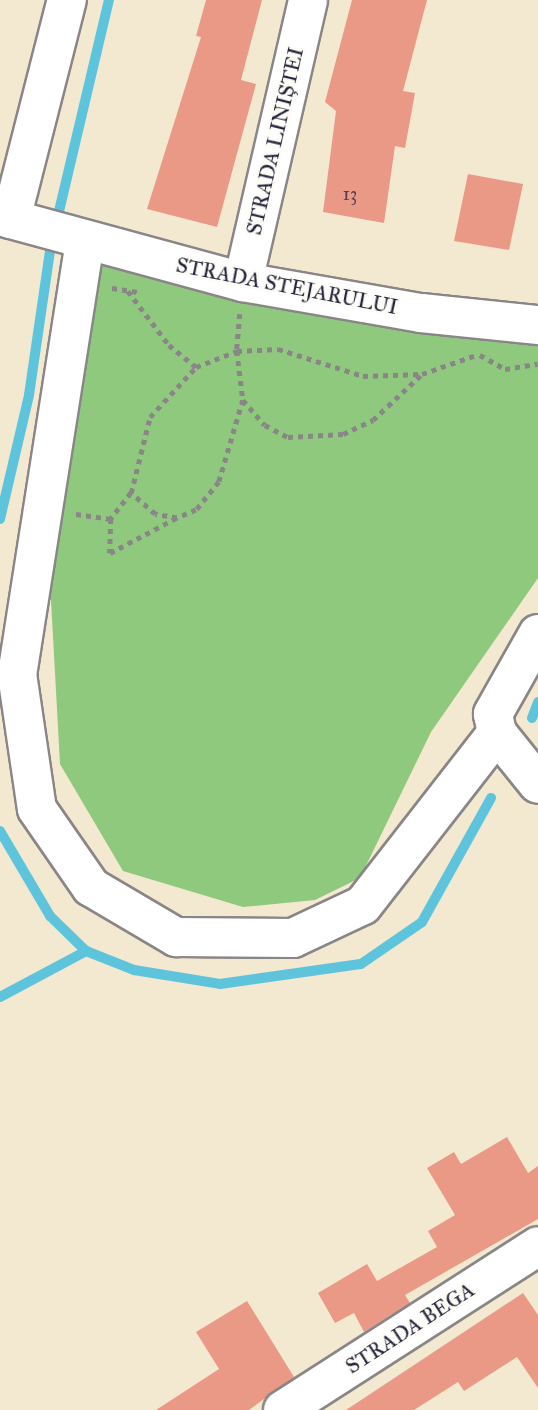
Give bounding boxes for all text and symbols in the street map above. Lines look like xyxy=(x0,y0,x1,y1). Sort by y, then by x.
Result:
street label: STRADA LINIȘTEI xyxy=(241,45,309,237)
house number: 13 xyxy=(343,183,357,205)
street label: STRADA STEJARULUI xyxy=(174,252,400,320)
street label: STRADA BEGA xyxy=(341,1277,479,1379)

